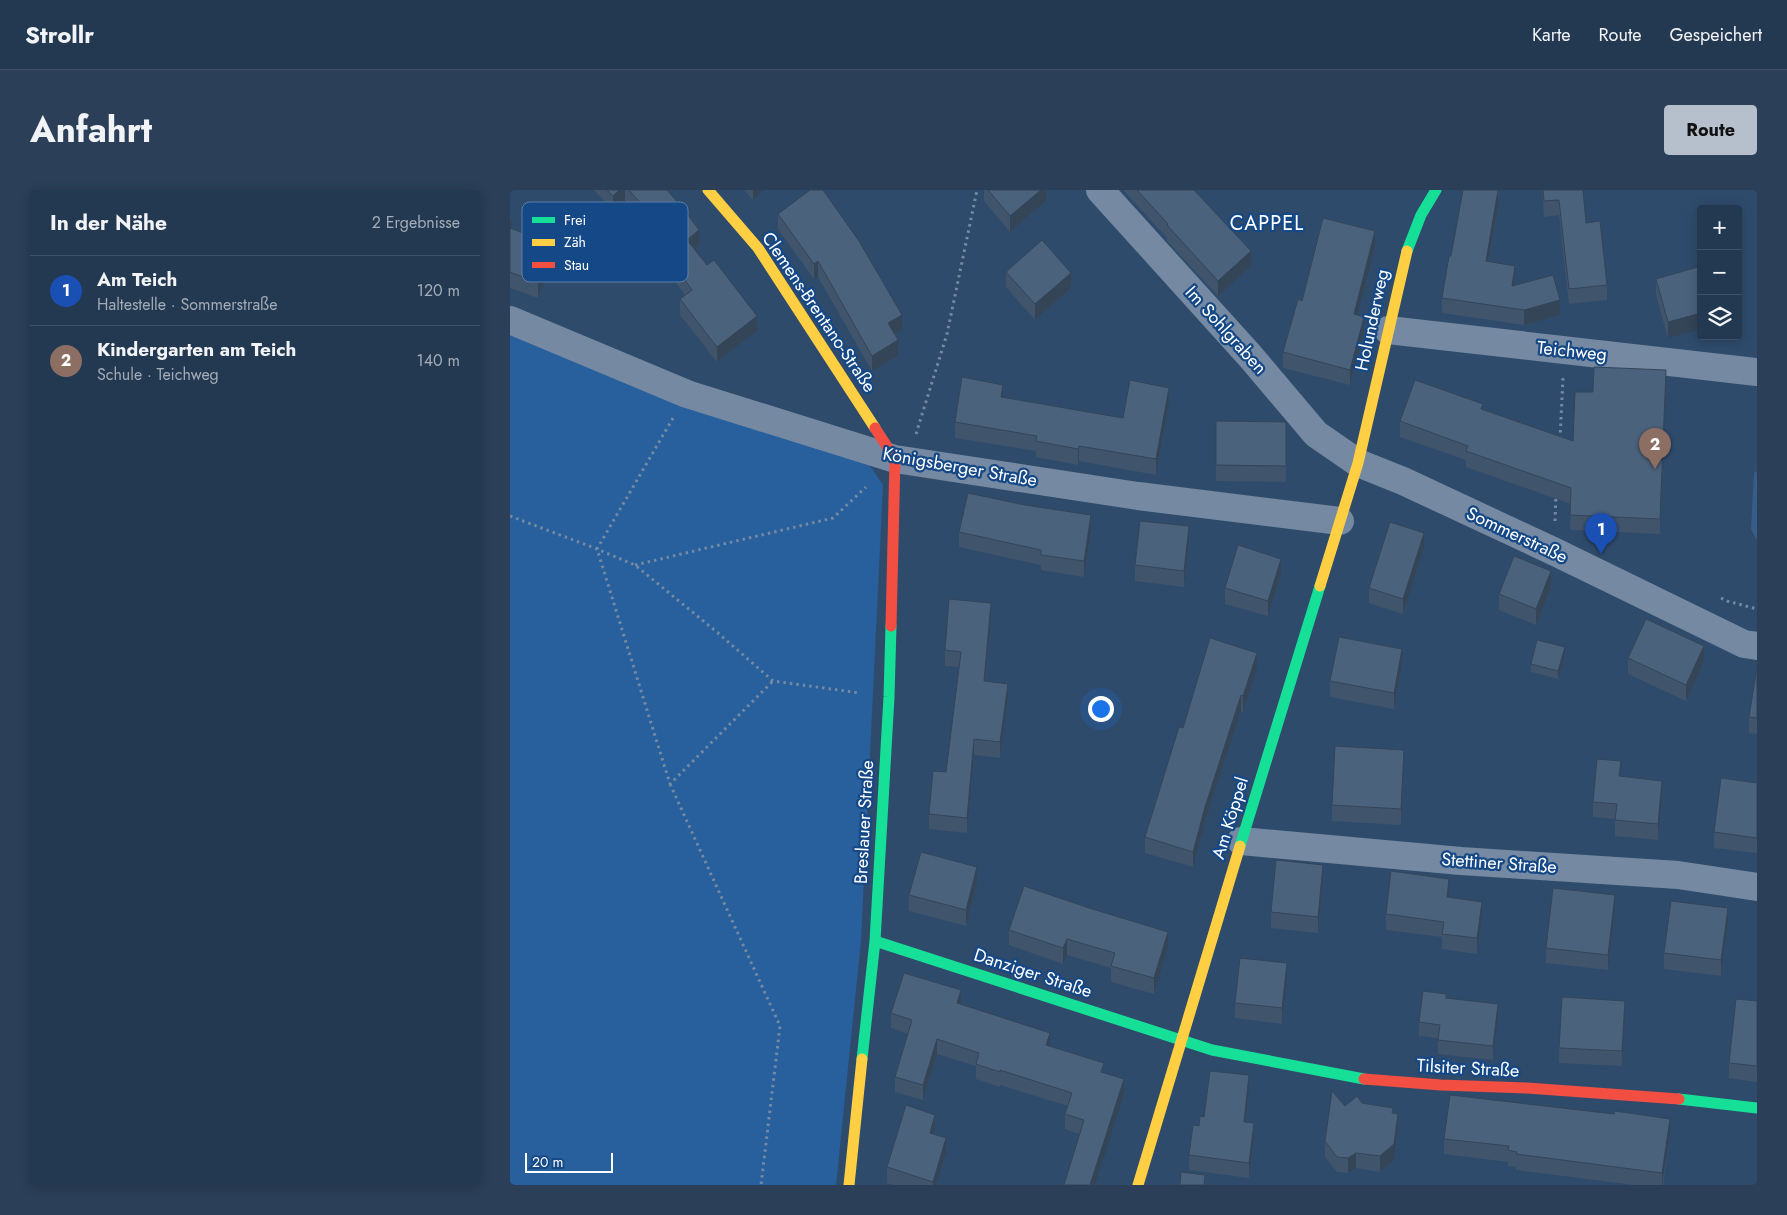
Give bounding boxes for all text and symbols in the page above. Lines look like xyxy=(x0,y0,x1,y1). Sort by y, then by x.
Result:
text: Strollr xyxy=(25,17,94,52)
text: Karte xyxy=(1532,22,1571,48)
text: Route xyxy=(1599,22,1641,48)
text: Gespeichert xyxy=(1669,22,1762,48)
text: Anfahrt xyxy=(30,105,152,155)
button: Route xyxy=(1664,105,1757,155)
legend xyxy=(522,202,688,282)
map controls xyxy=(1697,205,1742,340)
button: + xyxy=(1697,205,1742,250)
text: In der Nähe xyxy=(50,208,167,238)
district label: CAPPEL xyxy=(1230,209,1304,238)
text: Frei xyxy=(564,210,586,230)
text: 2 Ergebnisse xyxy=(372,211,460,234)
street label: Clemens-Brentano-Straße xyxy=(755,227,883,397)
text: Zäh xyxy=(564,232,586,252)
button: − xyxy=(1697,250,1742,295)
text: Stau xyxy=(564,255,589,275)
text: Am Teich xyxy=(97,266,177,293)
street label: Holunderweg xyxy=(1349,267,1395,373)
text: 1 xyxy=(62,279,70,302)
text: 120 m xyxy=(417,279,460,302)
street label: Im Sohlgraben xyxy=(1179,280,1273,380)
text: Haltestelle · Sommerstraße xyxy=(97,293,277,316)
button: layers xyxy=(1697,295,1742,340)
street label: Teichweg xyxy=(1536,334,1608,368)
text: Kindergarten am Teich xyxy=(97,336,296,363)
text: 2 xyxy=(61,349,71,372)
text: 140 m xyxy=(417,349,460,372)
text: Schule · Teichweg xyxy=(97,363,219,386)
pin: 2 xyxy=(1639,428,1671,469)
street label: Königsberger Straße xyxy=(881,441,1039,493)
street label: Sommerstraße xyxy=(1462,500,1572,570)
pin: 1 xyxy=(1585,513,1617,554)
your location xyxy=(1088,696,1114,722)
street label: Breslauer Straße xyxy=(848,759,880,885)
street label: Am Köppel xyxy=(1205,774,1255,862)
street label: Stettiner Straße xyxy=(1440,846,1558,880)
street label: Danziger Straße xyxy=(971,942,1095,1004)
street label: Tilsiter Straße xyxy=(1416,1052,1520,1084)
scale bar xyxy=(525,1150,612,1173)
text: 20 m xyxy=(532,1152,564,1172)

